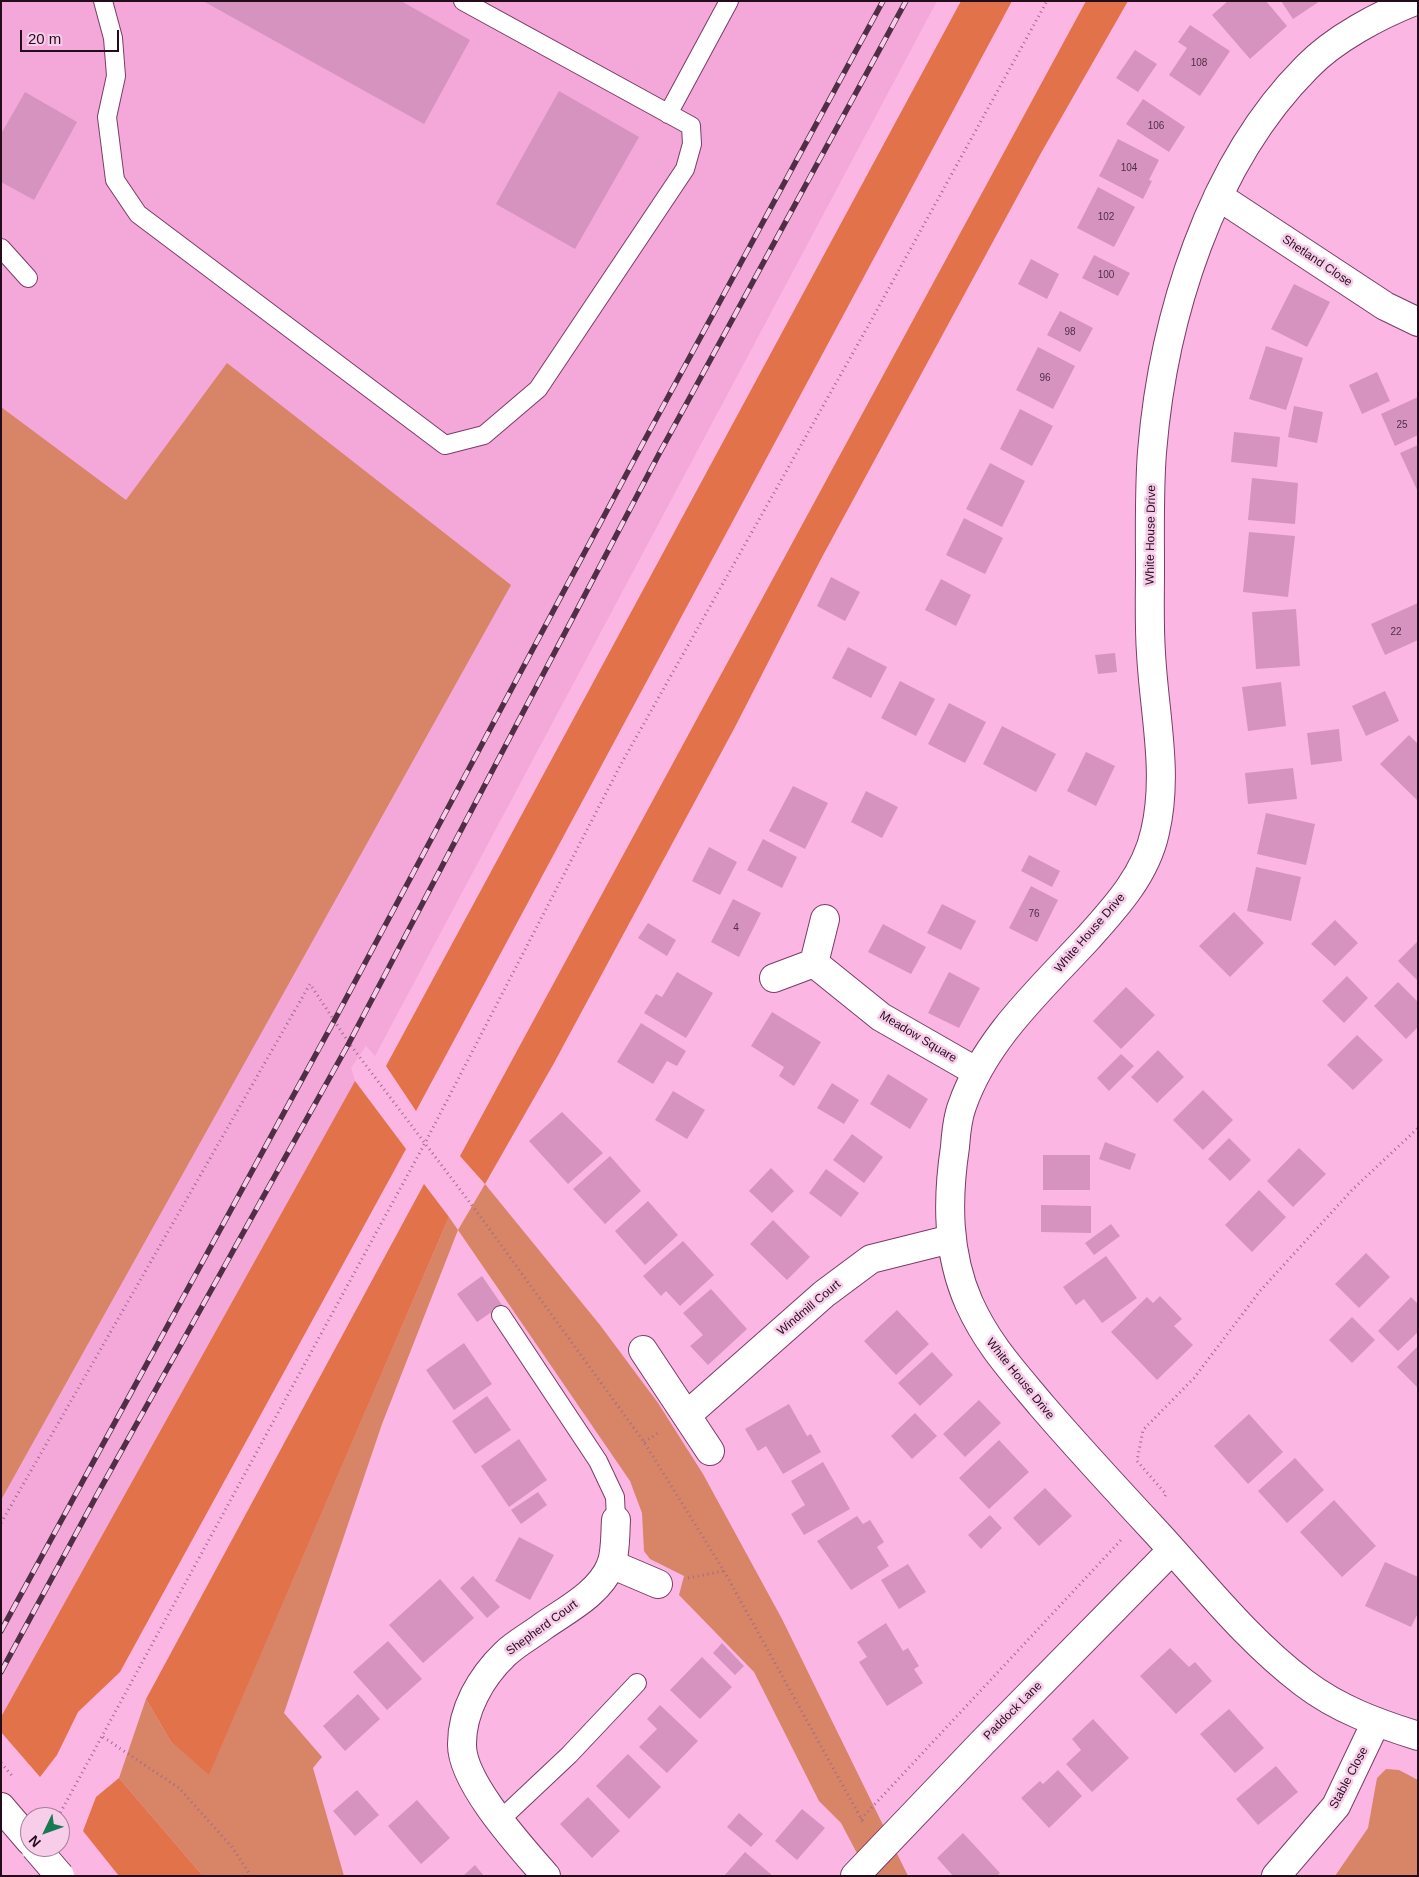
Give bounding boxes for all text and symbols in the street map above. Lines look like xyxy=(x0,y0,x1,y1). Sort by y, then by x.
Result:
scale bar xyxy=(22,20,121,52)
text: 20 m xyxy=(28,30,61,47)
house number: 108 xyxy=(1191,57,1207,69)
house number: 106 xyxy=(1148,120,1164,132)
house number: 104 xyxy=(1121,162,1137,174)
house number: 102 xyxy=(1098,211,1114,223)
street label: Shetland Close xyxy=(1279,232,1355,290)
house number: 100 xyxy=(1098,269,1114,281)
house number: 98 xyxy=(1064,326,1076,338)
house number: 96 xyxy=(1039,372,1051,384)
house number: 25 xyxy=(1396,419,1408,431)
street label: White House Drive xyxy=(1143,485,1159,585)
house number: 22 xyxy=(1390,626,1402,638)
street label: White House Drive xyxy=(1052,891,1128,975)
house number: 76 xyxy=(1028,908,1040,920)
house number: 4 xyxy=(733,922,739,934)
street label: Meadow Square xyxy=(877,1008,959,1066)
street label: Windmill Court xyxy=(774,1277,844,1339)
street label: White House Drive xyxy=(983,1336,1057,1422)
street label: Shepherd Court xyxy=(503,1597,581,1659)
street label: Paddock Lane xyxy=(981,1679,1045,1743)
street label: Stable Close xyxy=(1327,1745,1371,1811)
north arrow xyxy=(20,1807,70,1857)
text: N xyxy=(25,1832,44,1850)

